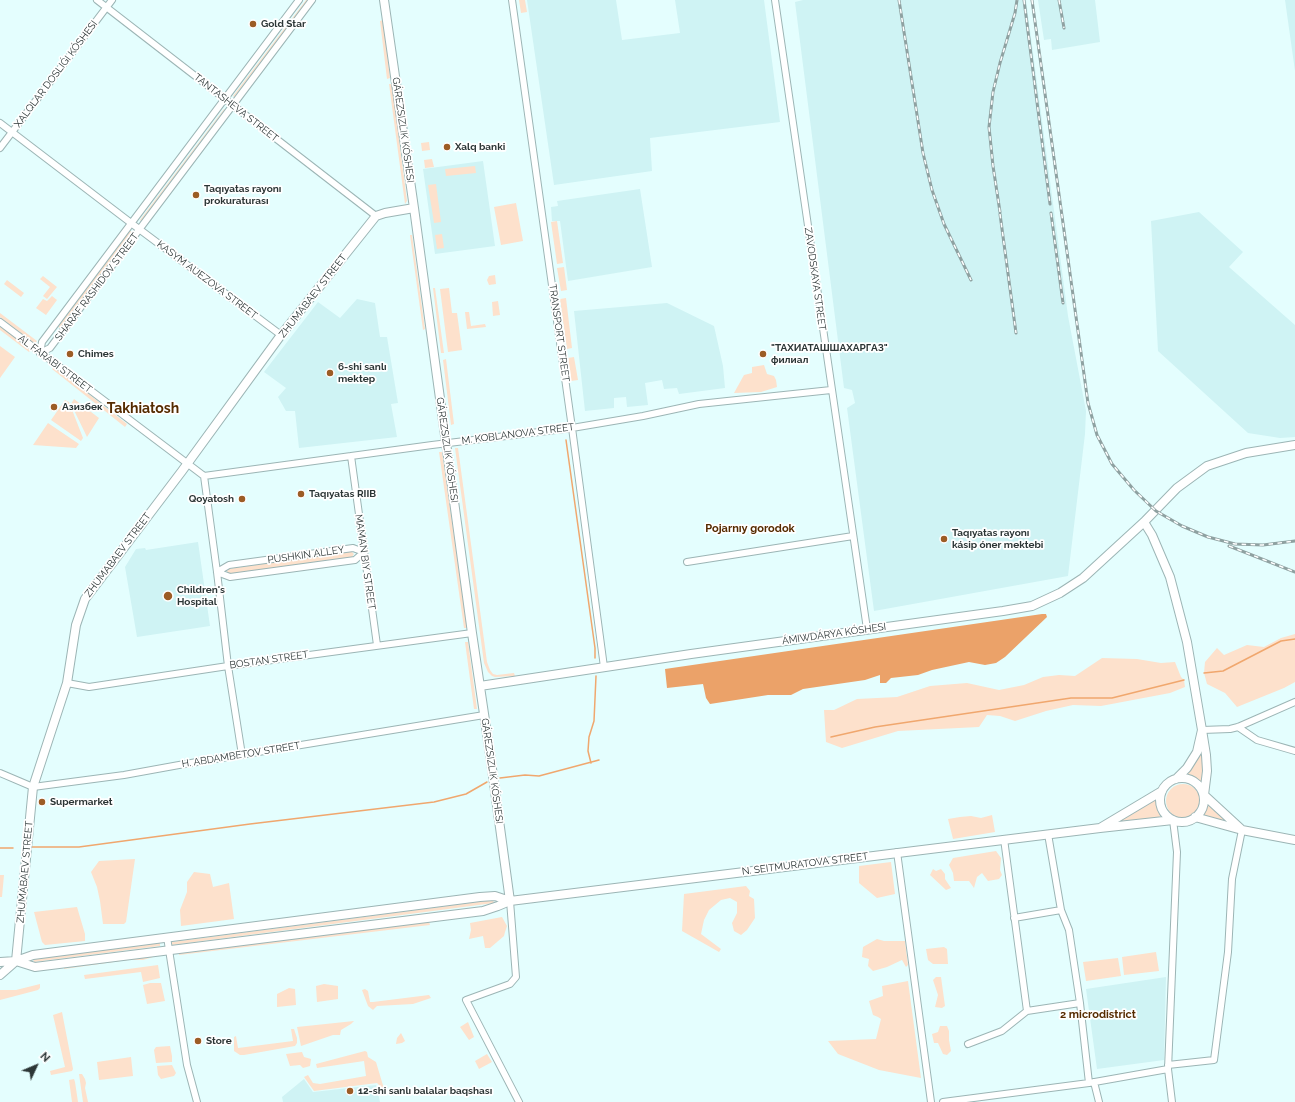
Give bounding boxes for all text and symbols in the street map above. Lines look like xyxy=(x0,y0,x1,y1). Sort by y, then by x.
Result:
street label: XALQLAR DOSLIǴI KÓSHESI xyxy=(12,18,100,130)
place label: Gold Star xyxy=(261,18,306,30)
marker: Gold Star xyxy=(248,19,258,29)
street label: TANTASHEVA STREET xyxy=(191,71,281,145)
street label: GÁREZSIZLIK KÓSHESI xyxy=(390,76,416,184)
place label: Xalq banki xyxy=(455,141,505,153)
marker: Xalq banki xyxy=(442,142,452,152)
place label: Taqıyatas rayonı prokuraturası xyxy=(204,183,281,206)
marker: Taqıyatas rayonı prokuraturası xyxy=(191,190,201,200)
street label: ZAVODSKAYA STREET xyxy=(802,227,828,331)
street label: SHARAF RASHIDOV STREET xyxy=(53,231,141,343)
street label: KASYM AUEZOVA STREET xyxy=(154,238,260,322)
street label: ZHUMABAEV STREET xyxy=(277,252,349,340)
street label: TRANSPORT STREET xyxy=(546,283,572,383)
street label: AL FARABI STREET xyxy=(16,332,94,396)
place label: "ТАХИАТАШШАХАРГАЗ" филиал xyxy=(771,342,888,366)
place label: Chimes xyxy=(78,348,114,360)
marker: Chimes xyxy=(65,349,75,359)
marker: "ТАХИАТАШШАХАРГАЗ" филиал xyxy=(758,349,768,359)
place label: 6-shi sanlı mektep xyxy=(338,361,387,384)
marker: 6-shi sanlı mektep xyxy=(325,368,335,378)
street label: GÁREZSIZLIK KÓSHESI xyxy=(434,396,460,504)
place label: Азизбек xyxy=(62,401,103,413)
district label: Takhiatosh xyxy=(107,401,179,417)
marker: Азизбек xyxy=(49,402,59,412)
street label: M. KOBLANOVA STREET xyxy=(461,421,575,447)
place label: Taqıyatas RIIB xyxy=(309,488,376,500)
marker: Taqıyatas RIIB xyxy=(296,489,306,499)
place label: Qoyatosh xyxy=(189,493,234,505)
marker: Qoyatosh xyxy=(237,494,247,504)
street label: ZHUMABAEV STREET xyxy=(82,510,154,600)
street label: MAMAN BIY STREET xyxy=(352,513,378,611)
district label: Pojarnıy gorodok xyxy=(705,522,795,536)
place label: Taqıyatas rayonı kásip óner mektebi xyxy=(952,527,1043,550)
marker: Taqıyatas rayonı kásip óner mektebi xyxy=(939,534,949,544)
street label: PUSHKIN ALLEY xyxy=(267,544,345,566)
place label: Children's Hospital xyxy=(177,584,225,608)
marker: Children's Hospital xyxy=(162,590,174,602)
street label: ÁMIWDÁRYA KÓSHESI xyxy=(781,621,887,647)
street label: BOSTAN STREET xyxy=(229,649,309,671)
street label: GÁREZSIZLIK KÓSHESI xyxy=(479,717,505,825)
street label: H. ABDAMBETOV STREET xyxy=(181,740,301,770)
place label: Supermarket xyxy=(50,796,112,808)
marker: Supermarket xyxy=(37,797,47,807)
street label: ZHUMABAEV STREET xyxy=(15,820,35,924)
street label: N. SEITMURATOVA STREET xyxy=(741,850,869,878)
district label: 2 microdistrict xyxy=(1060,1008,1136,1022)
place label: Store xyxy=(206,1035,232,1047)
marker: Store xyxy=(193,1036,203,1046)
north arrow xyxy=(16,1046,56,1086)
text: N xyxy=(37,1050,53,1065)
place label: 12-shi sanlı balalar baqshası xyxy=(358,1085,492,1097)
marker: 12-shi sanlı balalar baqshası xyxy=(345,1086,355,1096)

